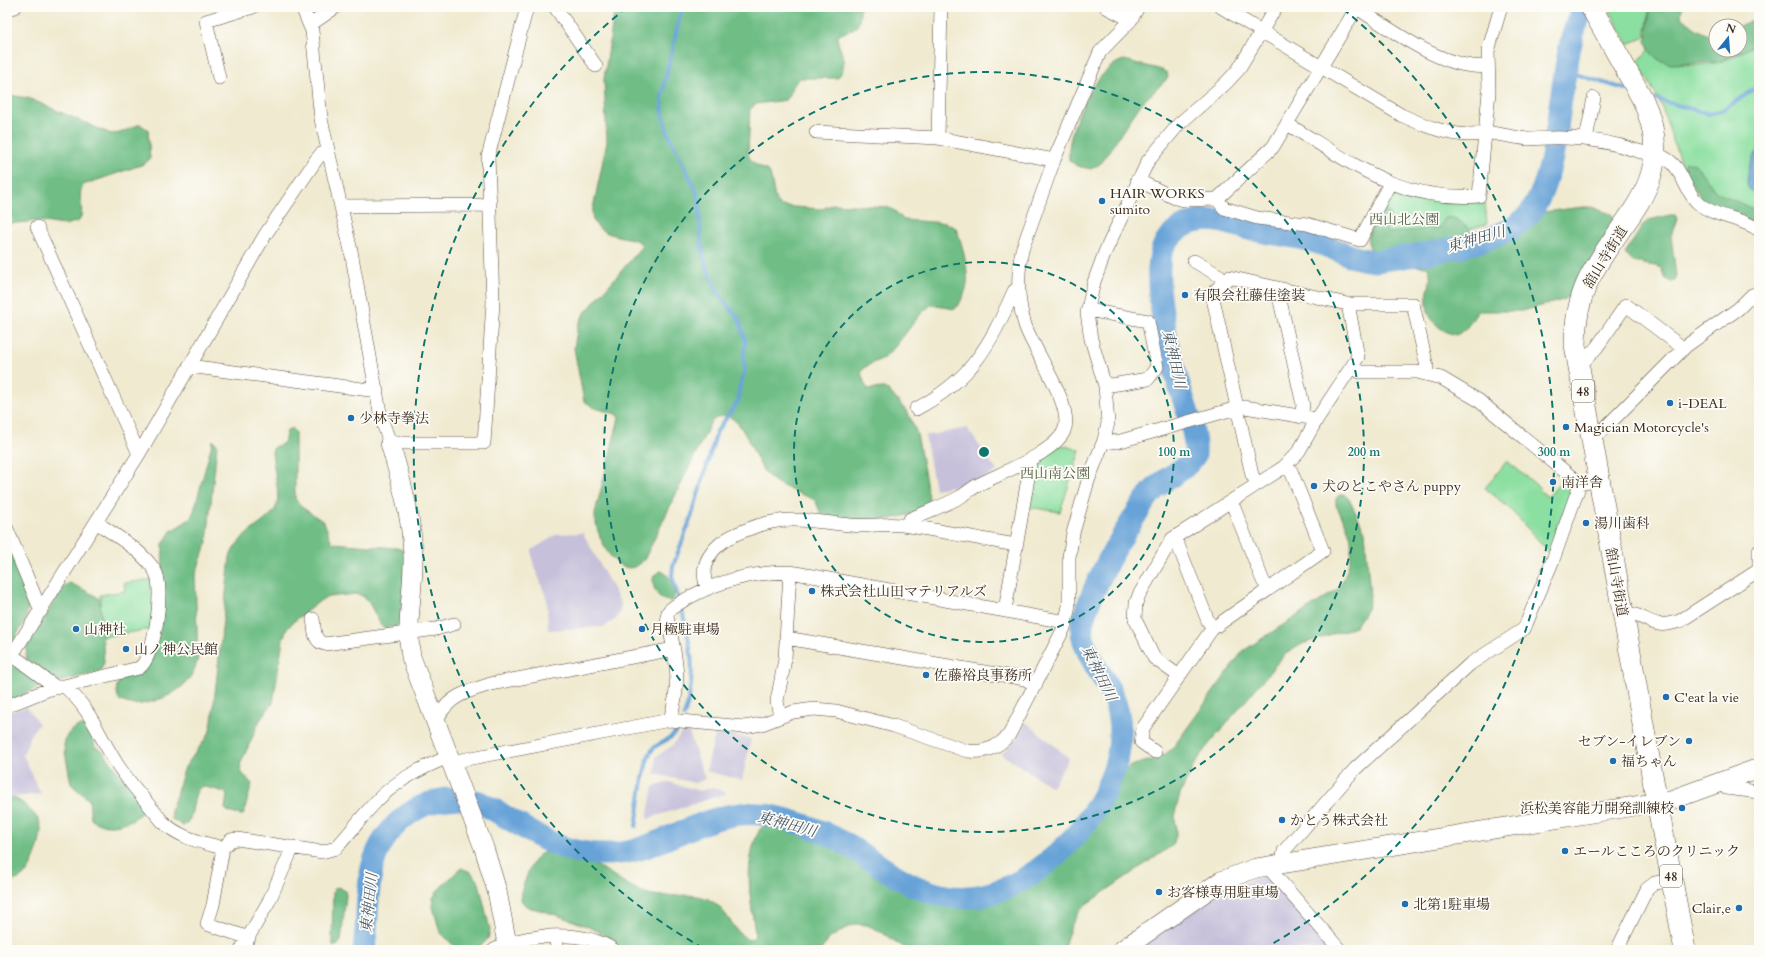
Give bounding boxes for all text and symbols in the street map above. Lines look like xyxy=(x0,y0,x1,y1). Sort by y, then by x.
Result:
north arrow xyxy=(1708,18,1748,58)
text: N xyxy=(1724,20,1738,38)
place label: HAIR WORKS sumito xyxy=(1110,184,1205,219)
marker: HAIR WORKS sumito xyxy=(1097,196,1107,206)
park label: 西山北公園 xyxy=(1369,210,1439,229)
water label: 東神田川 xyxy=(1444,221,1510,257)
street label: 舘山寺街道 xyxy=(1579,223,1632,292)
place label: 有限会社藤佳塗装 xyxy=(1193,286,1305,305)
marker: 有限会社藤佳塗装 xyxy=(1180,290,1190,300)
water label: 東神田川 xyxy=(1158,328,1191,392)
road number: 48 xyxy=(1572,380,1594,402)
place label: i-DEAL xyxy=(1678,394,1727,413)
marker: i-DEAL xyxy=(1665,398,1675,408)
place label: 少林寺拳法 xyxy=(359,409,429,428)
marker: 少林寺拳法 xyxy=(346,413,356,423)
place label: Magician Motorcycle's xyxy=(1574,418,1709,437)
marker: Magician Motorcycle's xyxy=(1561,422,1571,432)
text: 100 m xyxy=(1158,444,1191,460)
text: 200 m xyxy=(1348,444,1381,460)
text: 300 m xyxy=(1538,444,1571,460)
centre of rings xyxy=(977,445,991,459)
park label: 西山南公園 xyxy=(1020,464,1090,483)
place label: 南洋舎 xyxy=(1561,473,1603,492)
place label: 犬のとこやさん puppy xyxy=(1322,477,1462,496)
marker: 南洋舎 xyxy=(1548,477,1558,487)
marker: 犬のとこやさん puppy xyxy=(1309,481,1319,491)
place label: 湯川歯科 xyxy=(1594,514,1650,533)
marker: 湯川歯科 xyxy=(1581,518,1591,528)
street label: 舘山寺街道 xyxy=(1601,546,1632,618)
place label: 株式会社山田マテリアルズ xyxy=(820,582,987,601)
marker: 株式会社山田マテリアルズ xyxy=(807,586,817,596)
place label: 山神社 xyxy=(84,620,126,639)
place label: 月極駐車場 xyxy=(650,620,720,639)
marker: 山神社 xyxy=(71,624,81,634)
marker: 月極駐車場 xyxy=(637,624,647,634)
place label: 山ノ神公民館 xyxy=(134,640,218,659)
water label: 東神田川 xyxy=(1077,642,1122,706)
marker: 山ノ神公民館 xyxy=(121,644,131,654)
place label: 佐藤裕良事務所 xyxy=(934,666,1032,685)
marker: 佐藤裕良事務所 xyxy=(921,670,931,680)
place label: C'eat la vie xyxy=(1674,688,1739,707)
marker: C'eat la vie xyxy=(1661,692,1671,702)
place label: セブン-イレブン xyxy=(1578,732,1681,751)
marker: セブン-イレブン xyxy=(1684,736,1694,746)
place label: 福ちゃん xyxy=(1621,752,1677,771)
marker: 福ちゃん xyxy=(1608,756,1618,766)
place label: 浜松美容能力開発訓練校 xyxy=(1520,799,1674,818)
marker: 浜松美容能力開発訓練校 xyxy=(1677,803,1687,813)
water label: 東神田川 xyxy=(755,807,820,842)
place label: かとう株式会社 xyxy=(1290,811,1388,830)
marker: かとう株式会社 xyxy=(1277,815,1287,825)
place label: エールこころのクリニック xyxy=(1573,842,1740,861)
marker: エールこころのクリニック xyxy=(1560,846,1570,856)
road number: 48 xyxy=(1660,865,1682,887)
water label: 東神田川 xyxy=(356,870,382,934)
place label: お客様専用駐車場 xyxy=(1167,883,1279,902)
marker: お客様専用駐車場 xyxy=(1154,887,1164,897)
place label: 北第1駐車場 xyxy=(1413,895,1490,914)
marker: 北第1駐車場 xyxy=(1400,899,1410,909)
place label: Clair,e xyxy=(1692,899,1731,918)
marker: Clair,e xyxy=(1734,903,1744,913)

